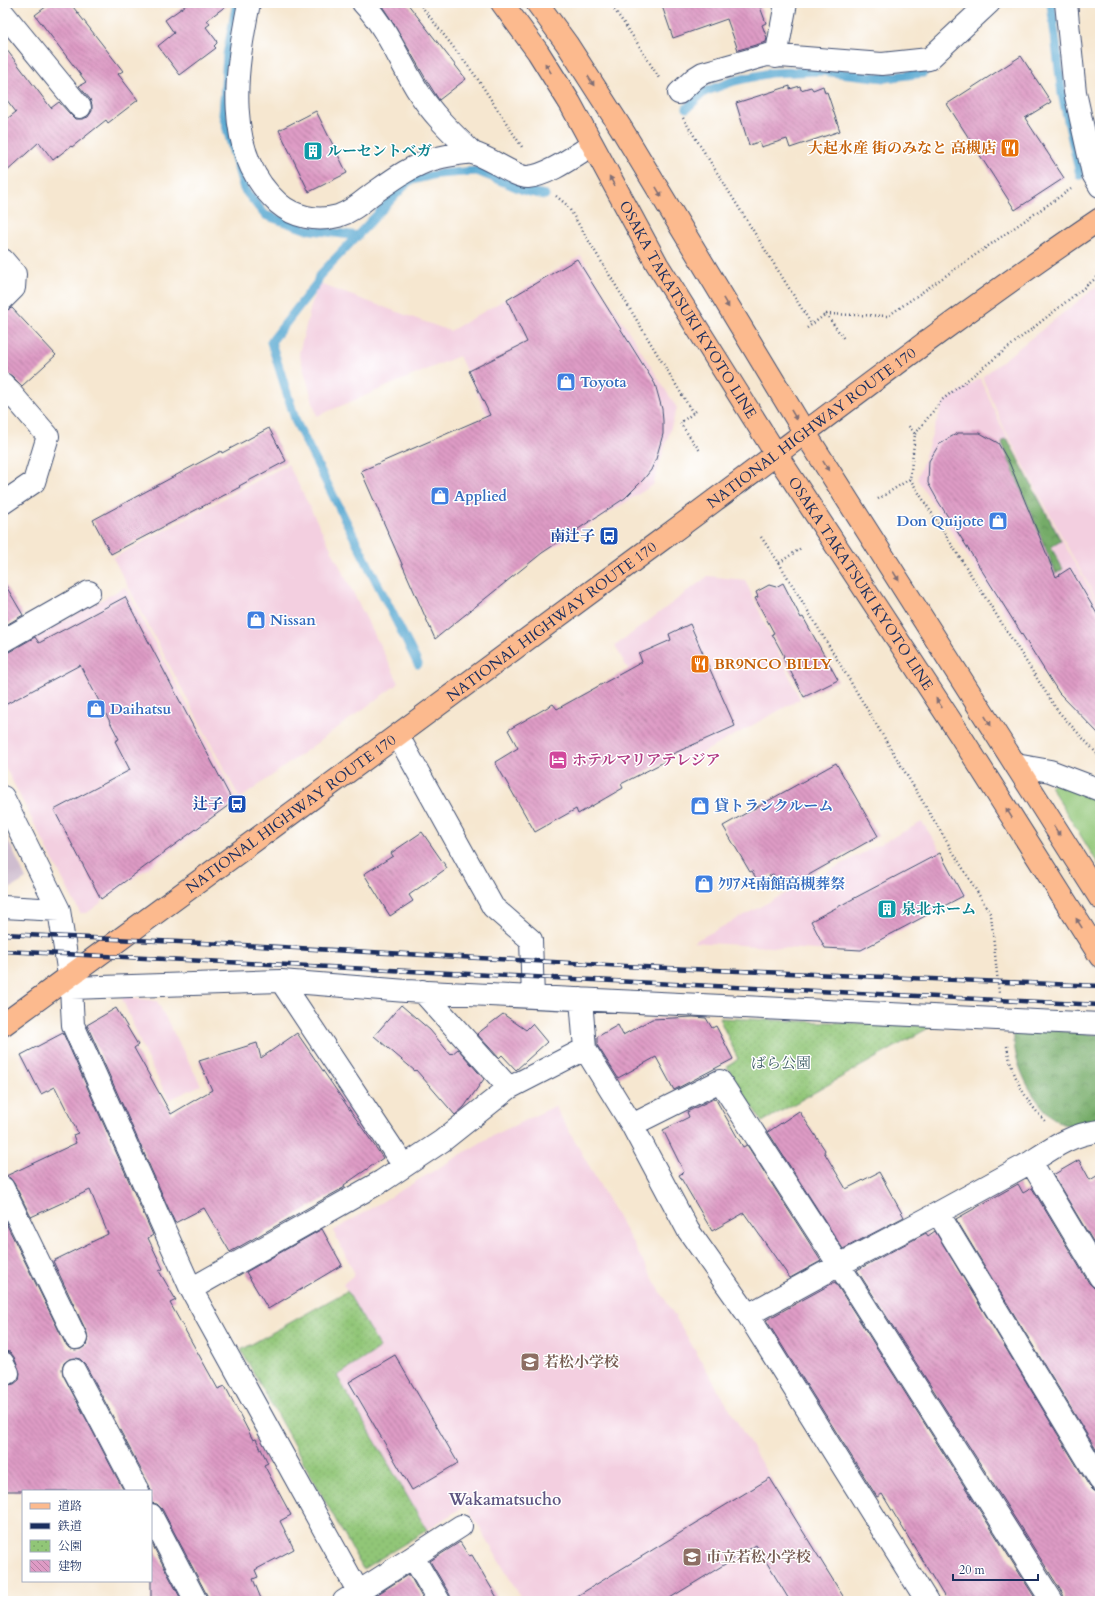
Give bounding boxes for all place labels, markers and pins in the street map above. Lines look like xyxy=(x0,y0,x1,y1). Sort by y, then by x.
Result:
restaurant icon: 大起水産 街のみなと 高槻店 xyxy=(999,137,1021,159)
place label: 大起水産 街のみなと 高槻店 xyxy=(808,138,996,158)
building icon: ルーセントベガ xyxy=(302,140,324,162)
place label: ルーセントベガ xyxy=(327,141,432,161)
shop icon: Toyota xyxy=(555,371,577,393)
place label: Toyota xyxy=(580,372,627,392)
shop icon: Applied xyxy=(429,485,451,507)
place label: Applied xyxy=(454,486,507,506)
shop icon: Don Quijote xyxy=(987,510,1009,532)
place label: Don Quijote xyxy=(897,511,984,531)
bus stop icon: 南辻子 xyxy=(598,525,620,547)
place label: 南辻子 xyxy=(550,526,595,546)
shop icon: Nissan xyxy=(245,609,267,631)
place label: Nissan xyxy=(270,610,316,630)
restaurant icon: BR9NCO BILLY xyxy=(689,653,711,675)
place label: BR9NCO BILLY xyxy=(714,654,832,674)
shop icon: Daihatsu xyxy=(85,698,107,720)
place label: Daihatsu xyxy=(110,699,172,719)
hotel icon: ホテルマリアテレジア xyxy=(547,749,569,771)
place label: ホテルマリアテレジア xyxy=(572,750,721,770)
bus stop icon: 辻子 xyxy=(226,793,248,815)
place label: 辻子 xyxy=(193,794,223,814)
shop icon: 貸トランクルーム xyxy=(689,795,711,817)
place label: 貸トランクルーム xyxy=(714,796,833,816)
shop icon: ｸﾘｱﾒﾓ南館高槻葬祭 xyxy=(693,873,715,895)
place label: ｸﾘｱﾒﾓ南館高槻葬祭 xyxy=(718,874,846,894)
building icon: 泉北ホーム xyxy=(876,898,898,920)
place label: 泉北ホーム xyxy=(901,899,976,919)
school or university icon: 若松小学校 xyxy=(519,1351,541,1373)
place label: 若松小学校 xyxy=(544,1352,619,1372)
school or university icon: 市立若松小学校 xyxy=(681,1546,703,1568)
place label: 市立若松小学校 xyxy=(706,1547,811,1567)

